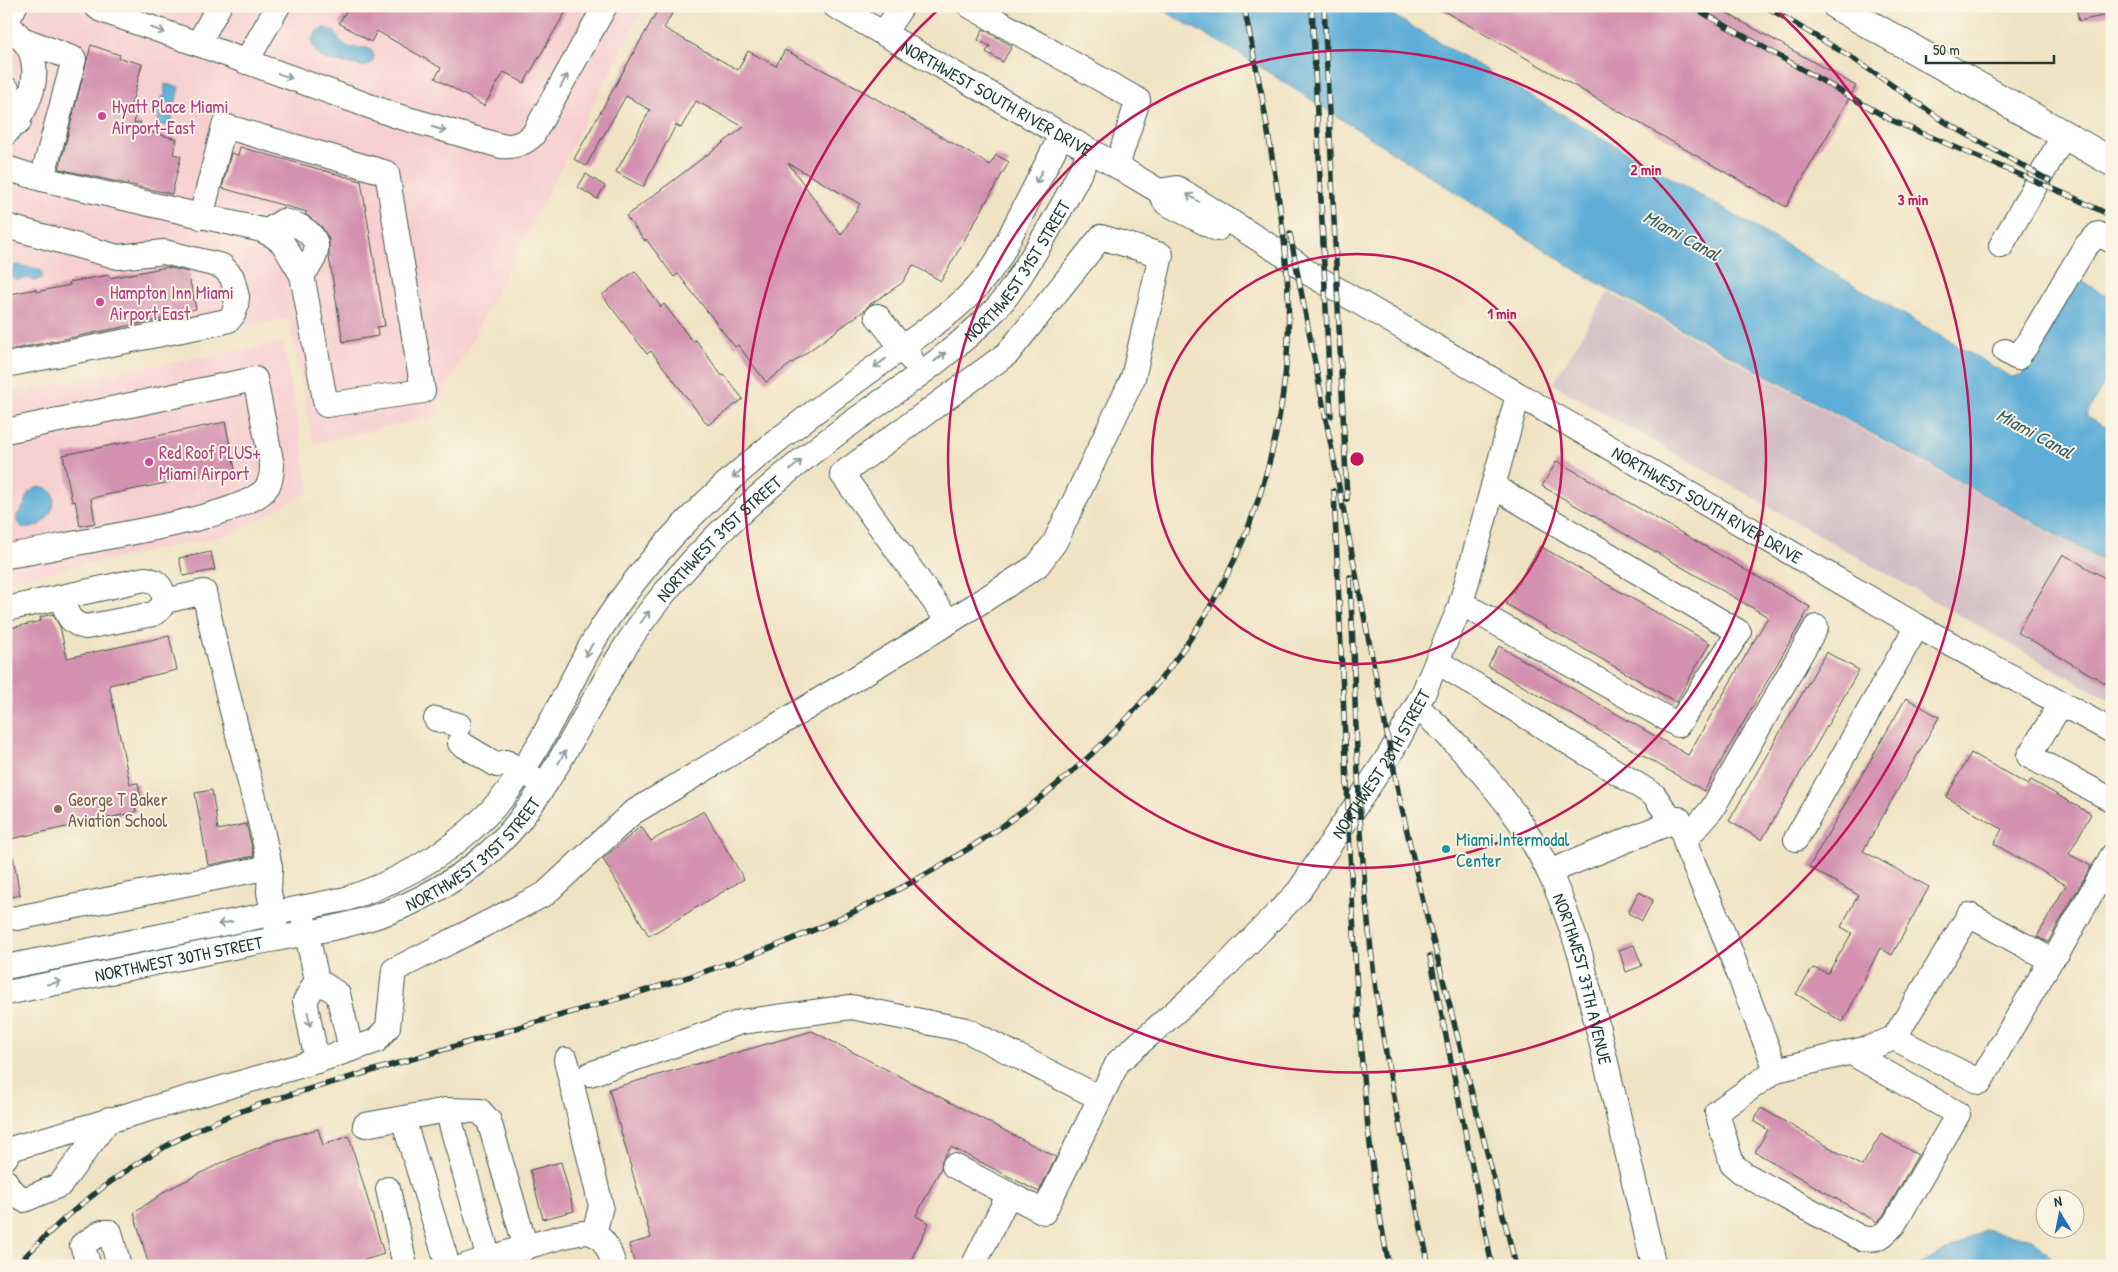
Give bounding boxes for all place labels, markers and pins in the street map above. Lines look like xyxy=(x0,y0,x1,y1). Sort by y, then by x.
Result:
place label: Hyatt Place Miami Airport-East xyxy=(112,94,228,140)
marker: Hyatt Place Miami Airport-East xyxy=(96,110,108,122)
place label: Hampton Inn Miami Airport East xyxy=(110,280,234,326)
marker: Hampton Inn Miami Airport East xyxy=(94,296,106,308)
place label: Red Roof PLUS+ Miami Airport xyxy=(159,440,261,486)
centre of rings xyxy=(1348,450,1366,468)
marker: Red Roof PLUS+ Miami Airport xyxy=(143,456,155,468)
place label: George T Baker Aviation School xyxy=(68,787,168,833)
marker: George T Baker Aviation School xyxy=(52,803,64,815)
place label: Miami Intermodal Center xyxy=(1456,827,1569,873)
marker: Miami Intermodal Center xyxy=(1440,843,1452,855)

